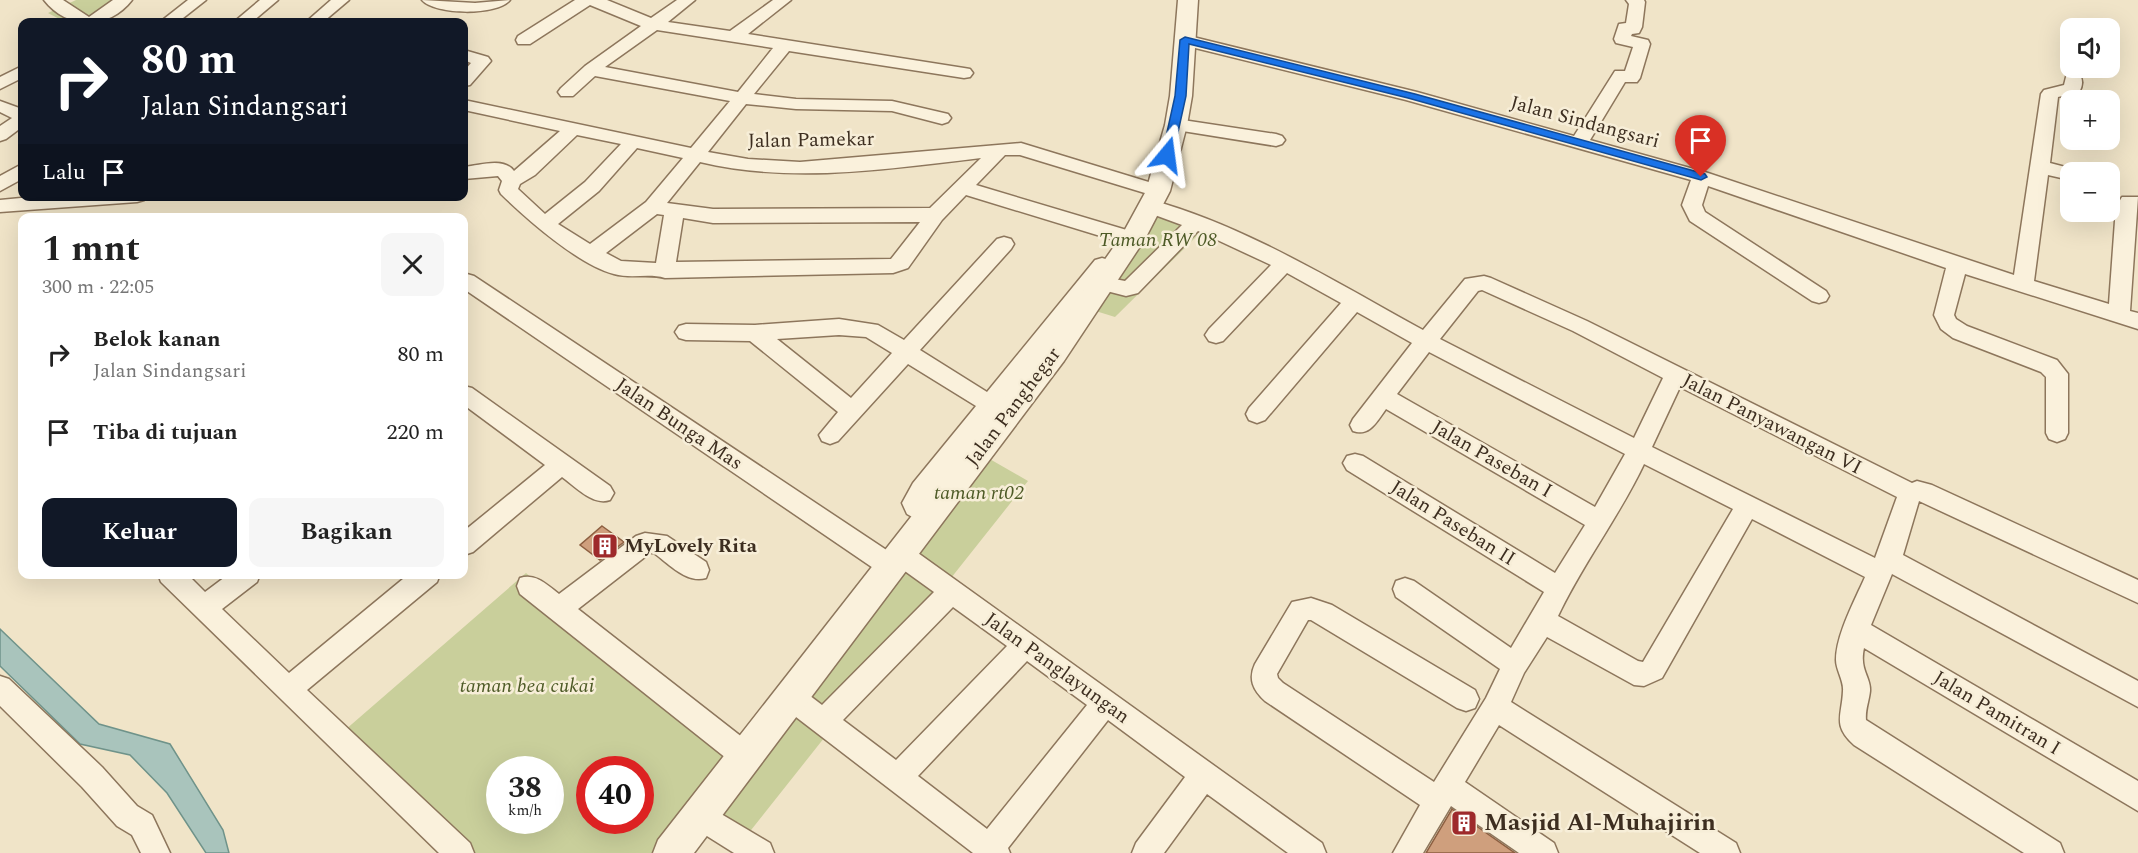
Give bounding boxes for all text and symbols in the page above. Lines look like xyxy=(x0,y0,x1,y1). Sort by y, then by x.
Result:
map controls xyxy=(2060,18,2120,222)
button: sound xyxy=(2060,18,2120,78)
text: 80 m xyxy=(141,29,236,92)
icon: right xyxy=(42,42,120,120)
text: Jalan Sindangsari xyxy=(141,86,348,128)
street label: Jalan Sindangsari xyxy=(1507,88,1663,156)
button: + xyxy=(2060,90,2120,150)
pin xyxy=(1675,115,1726,177)
position arrow xyxy=(1135,123,1199,187)
street label: Jalan Pamekar xyxy=(747,124,875,156)
icon: arrive xyxy=(1684,124,1717,157)
text: Lalu xyxy=(42,156,85,189)
icon: arrive xyxy=(97,156,130,189)
button: − xyxy=(2060,162,2120,222)
text: 1 mnt xyxy=(42,222,140,277)
park label: Taman RW 08 xyxy=(1099,225,1217,255)
button: close xyxy=(381,233,444,296)
text: 300 m · 22:05 xyxy=(42,272,154,302)
text: Belok kanan xyxy=(93,323,221,356)
icon: right xyxy=(42,338,75,371)
text: 80 m xyxy=(398,338,444,371)
street label: Jalan Panghegar xyxy=(958,341,1068,473)
text: Jalan Sindangsari xyxy=(93,356,247,386)
street label: Jalan Panyawangan VI xyxy=(1677,366,1867,482)
street label: Jalan Bunga Mas xyxy=(609,370,749,478)
street label: Jalan Paseban I xyxy=(1426,412,1558,506)
icon: arrive xyxy=(42,416,75,449)
text: Tiba di tujuan xyxy=(93,416,238,449)
text: 220 m xyxy=(387,416,444,449)
street label: Jalan Paseban II xyxy=(1384,472,1522,574)
park label: taman rt02 xyxy=(934,478,1024,508)
button: Keluar xyxy=(42,498,237,567)
button: Bagikan xyxy=(249,498,444,567)
building icon: MyLovely Rita xyxy=(590,531,620,561)
place label: MyLovely Rita xyxy=(624,531,758,561)
street label: Jalan Panglayungan xyxy=(978,605,1136,731)
street label: Jalan Pamitran I xyxy=(1927,663,2067,763)
park label: taman bea cukai xyxy=(460,671,595,701)
speed limit sign: 40 xyxy=(576,756,654,834)
text: 38 xyxy=(508,765,542,811)
text: km/h xyxy=(508,799,542,822)
place label: Masjid Al-Muhajirin xyxy=(1484,805,1716,841)
building icon: Masjid Al-Muhajirin xyxy=(1449,808,1479,838)

